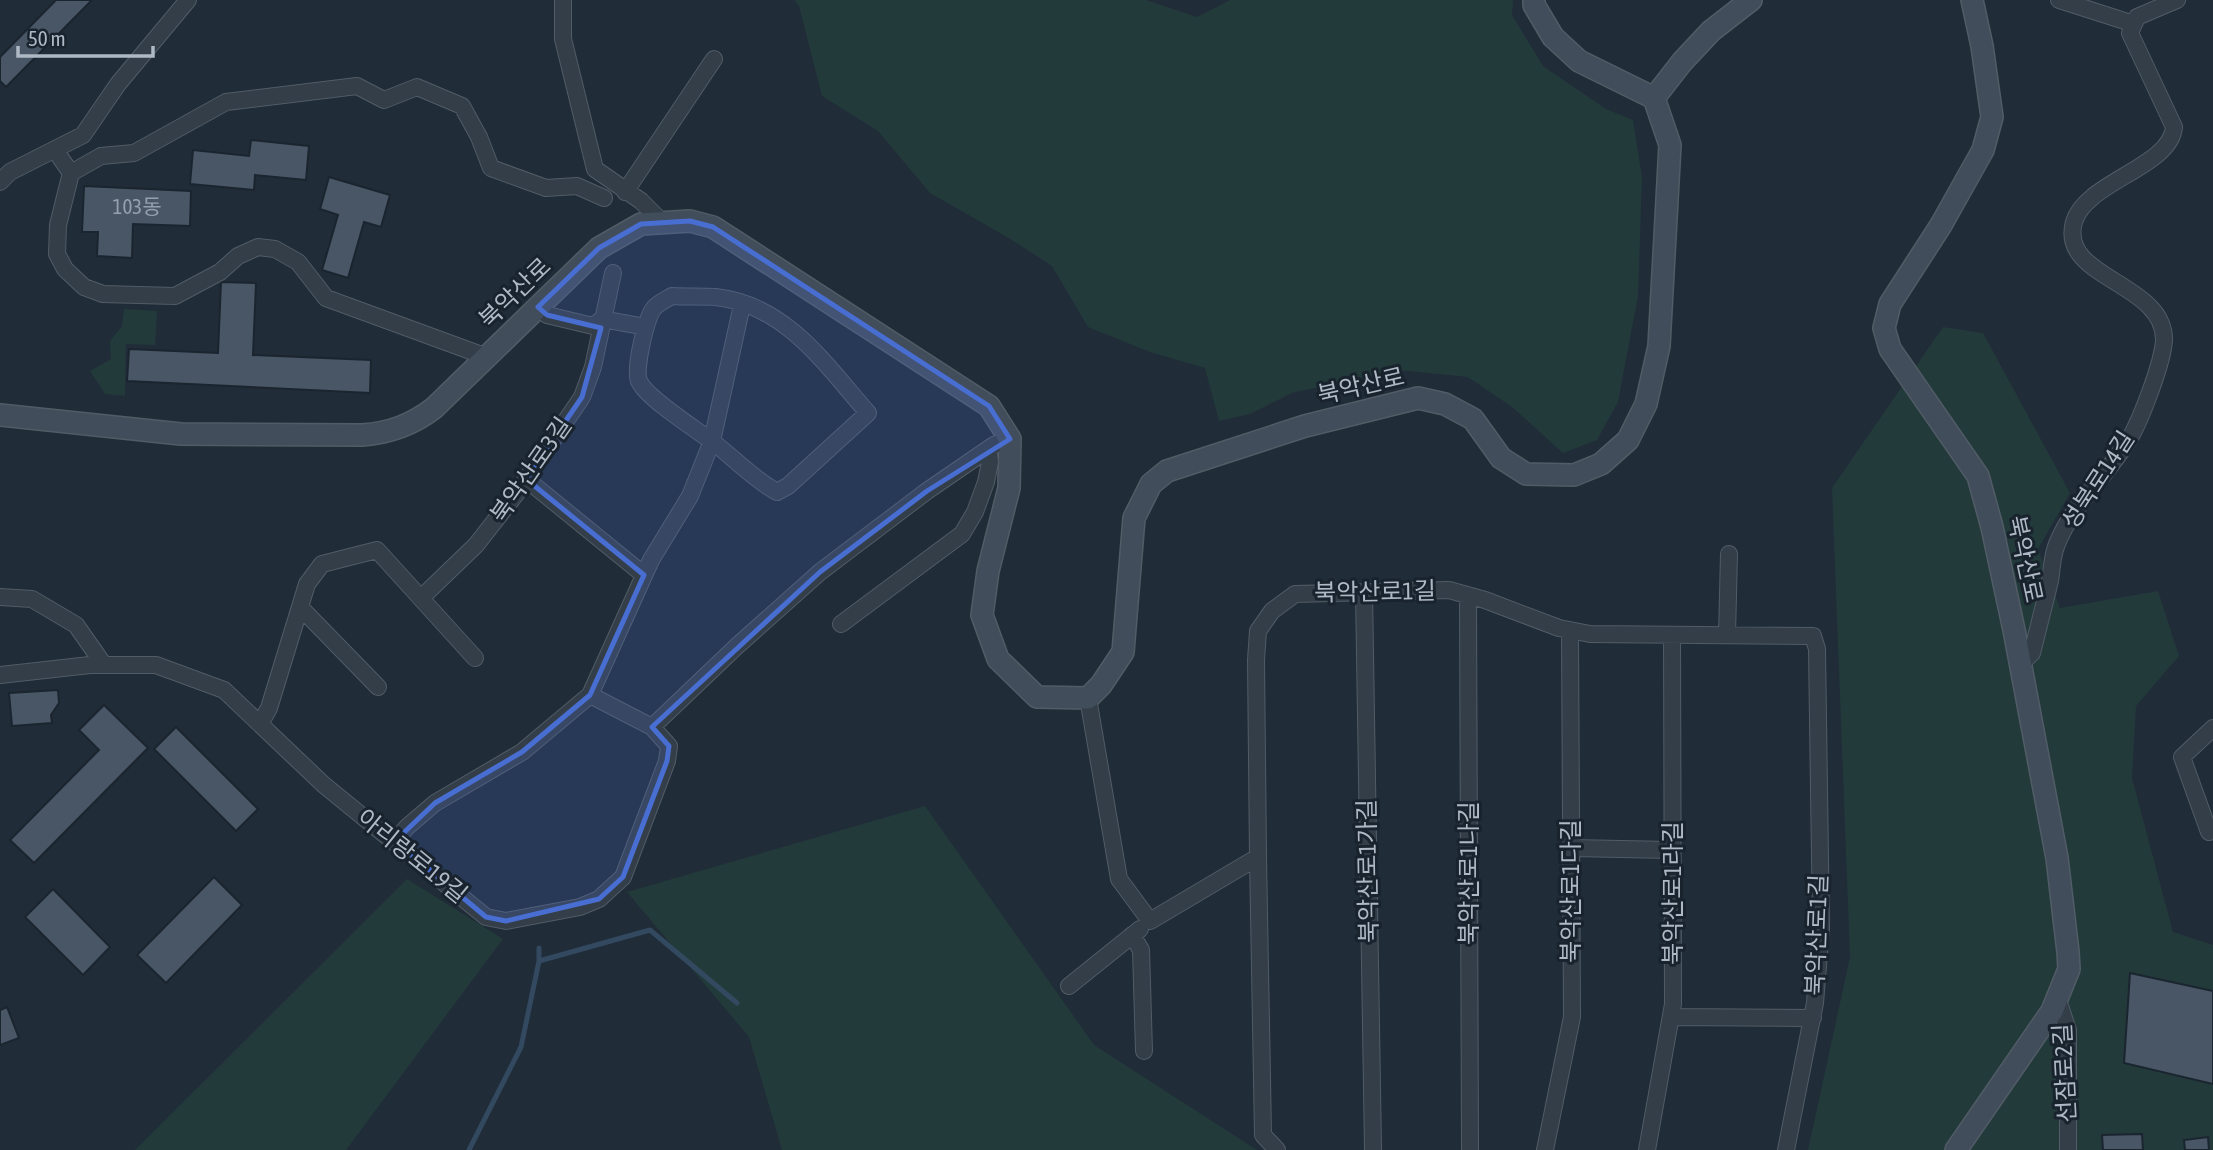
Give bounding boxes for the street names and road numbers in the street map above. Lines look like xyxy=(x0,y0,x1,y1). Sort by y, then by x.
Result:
street label: 북악산로 xyxy=(474,252,556,333)
street label: 북악산로 xyxy=(1315,362,1407,409)
street label: 북악산로3길 xyxy=(485,412,577,527)
street label: 성북로14길 xyxy=(2056,426,2139,534)
street label: 북악산로 xyxy=(2003,513,2048,605)
street label: 북악산로1길 xyxy=(1314,577,1436,606)
street label: 북악산로1가길 xyxy=(1353,799,1382,943)
street label: 북악산로1나길 xyxy=(1455,801,1482,945)
street label: 아리랑로19길 xyxy=(352,803,472,908)
street label: 북악산로1다길 xyxy=(1557,819,1584,963)
street label: 북악산로1라길 xyxy=(1659,821,1686,965)
street label: 북악산로1길 xyxy=(1801,874,1832,996)
street label: 선잠로2길 xyxy=(2048,1023,2081,1123)

